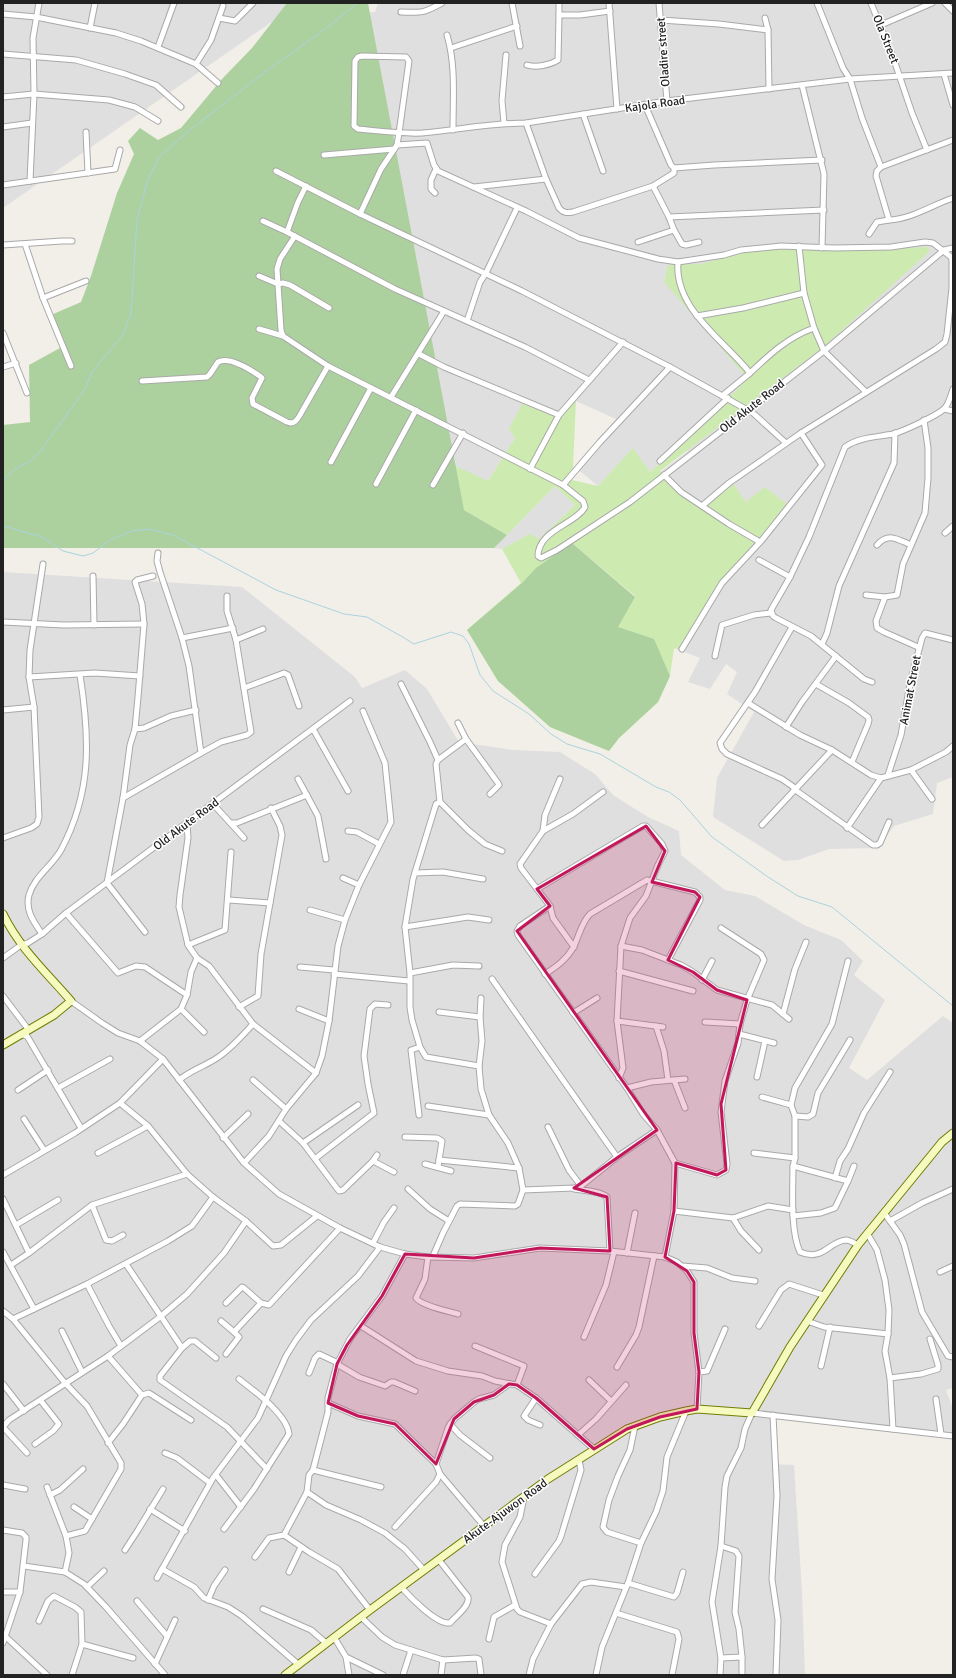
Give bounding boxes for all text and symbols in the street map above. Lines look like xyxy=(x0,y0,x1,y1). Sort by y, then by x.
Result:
street label: Ola Street xyxy=(869,13,902,66)
street label: Oladire street xyxy=(654,17,673,87)
street label: Kajola Road xyxy=(624,93,686,116)
street label: Old Akute Road xyxy=(717,376,788,436)
street label: Animat Street xyxy=(896,654,925,726)
street label: Old Akute Road xyxy=(150,795,222,854)
street label: Akute-Ajuwon Road xyxy=(460,1476,551,1547)

